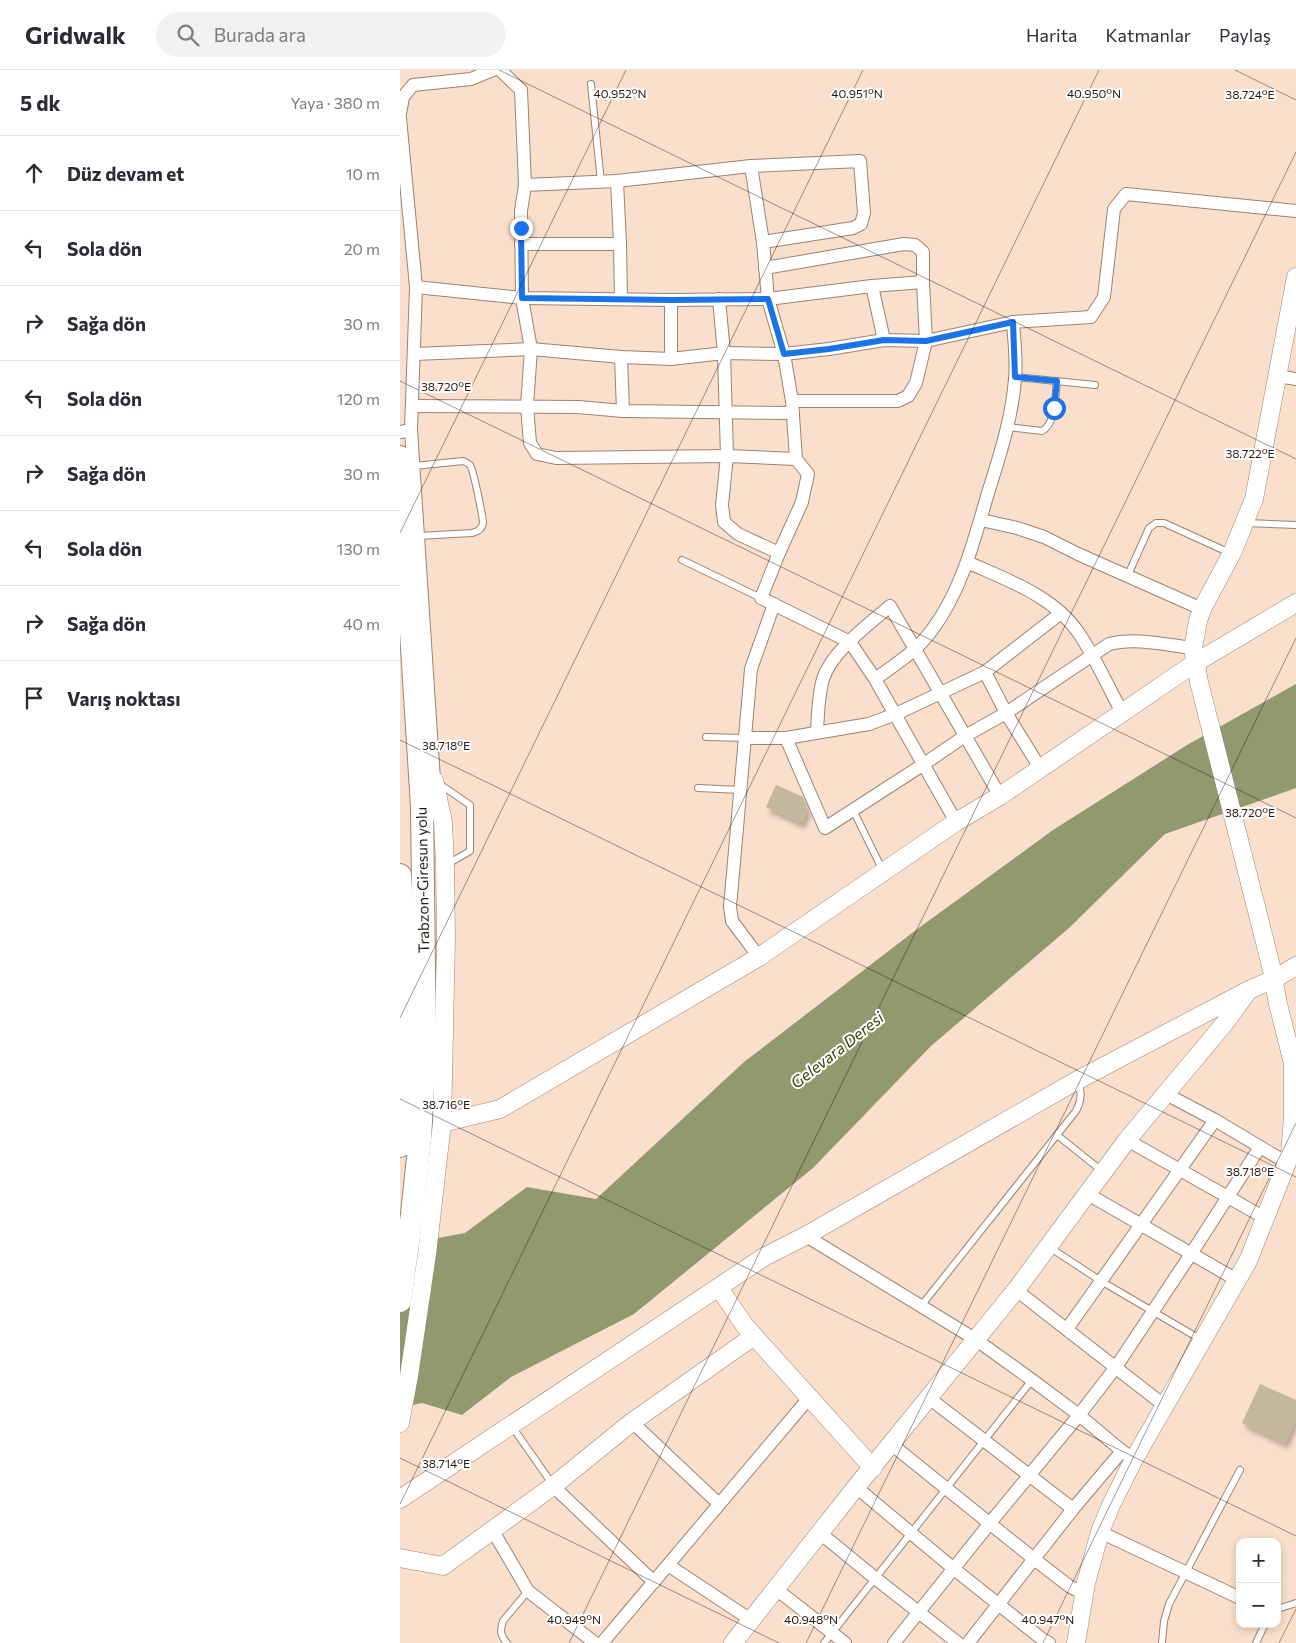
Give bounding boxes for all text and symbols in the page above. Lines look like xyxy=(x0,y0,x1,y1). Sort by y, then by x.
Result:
search box xyxy=(156,12,506,57)
text: Gridwalk xyxy=(25,20,126,49)
icon: search xyxy=(174,21,202,49)
text: Burada ara xyxy=(214,23,306,46)
text: Harita xyxy=(1026,24,1078,46)
text: Katmanlar xyxy=(1106,24,1191,46)
text: Paylaş xyxy=(1219,24,1271,46)
text: 40.952°N xyxy=(593,86,647,100)
text: 40.951°N xyxy=(831,86,883,100)
text: 40.950°N xyxy=(1067,86,1121,100)
text: 38.724°E xyxy=(1225,87,1275,101)
text: 5 dk xyxy=(20,90,61,115)
text: Yaya · 380 m xyxy=(290,93,380,112)
icon: ahead xyxy=(20,159,48,187)
text: Düz devam et xyxy=(67,162,184,185)
text: 10 m xyxy=(346,164,380,183)
route end xyxy=(510,217,533,240)
icon: left xyxy=(20,234,48,262)
text: Sola dön xyxy=(67,237,142,260)
text: 20 m xyxy=(344,239,380,258)
icon: right xyxy=(20,309,48,337)
text: Sağa dön xyxy=(67,312,146,335)
text: 30 m xyxy=(343,314,380,333)
text: 38.720°E xyxy=(421,379,471,393)
icon: left xyxy=(20,384,48,412)
text: Sola dön xyxy=(67,387,142,410)
text: 120 m xyxy=(337,389,380,408)
route start xyxy=(1043,397,1066,420)
text: 38.722°E xyxy=(1225,446,1275,460)
icon: right xyxy=(20,459,48,487)
text: Sağa dön xyxy=(67,462,146,485)
text: 30 m xyxy=(343,464,380,483)
icon: left xyxy=(20,534,48,562)
text: Sola dön xyxy=(67,537,142,560)
text: 130 m xyxy=(337,539,380,558)
icon: right xyxy=(20,609,48,637)
text: Sağa dön xyxy=(67,612,146,635)
text: 40 m xyxy=(343,614,380,633)
icon: arrive xyxy=(20,684,48,712)
text: Varış noktası xyxy=(67,687,180,710)
text: 38.718°E xyxy=(422,738,470,752)
text: 38.720°E xyxy=(1225,805,1275,819)
street label: Trabzon-Giresun yolu xyxy=(412,807,432,953)
water label: Gelevara Deresi xyxy=(786,1007,888,1092)
text: 38.716°E xyxy=(422,1097,470,1111)
text: 38.718°E xyxy=(1226,1164,1274,1178)
text: 38.714°E xyxy=(422,1456,470,1470)
map controls xyxy=(1236,1538,1281,1628)
button: + xyxy=(1236,1538,1281,1583)
button: − xyxy=(1236,1583,1281,1628)
text: 40.949°N xyxy=(547,1612,601,1626)
text: 40.948°N xyxy=(784,1612,838,1626)
text: 40.947°N xyxy=(1022,1612,1074,1626)

